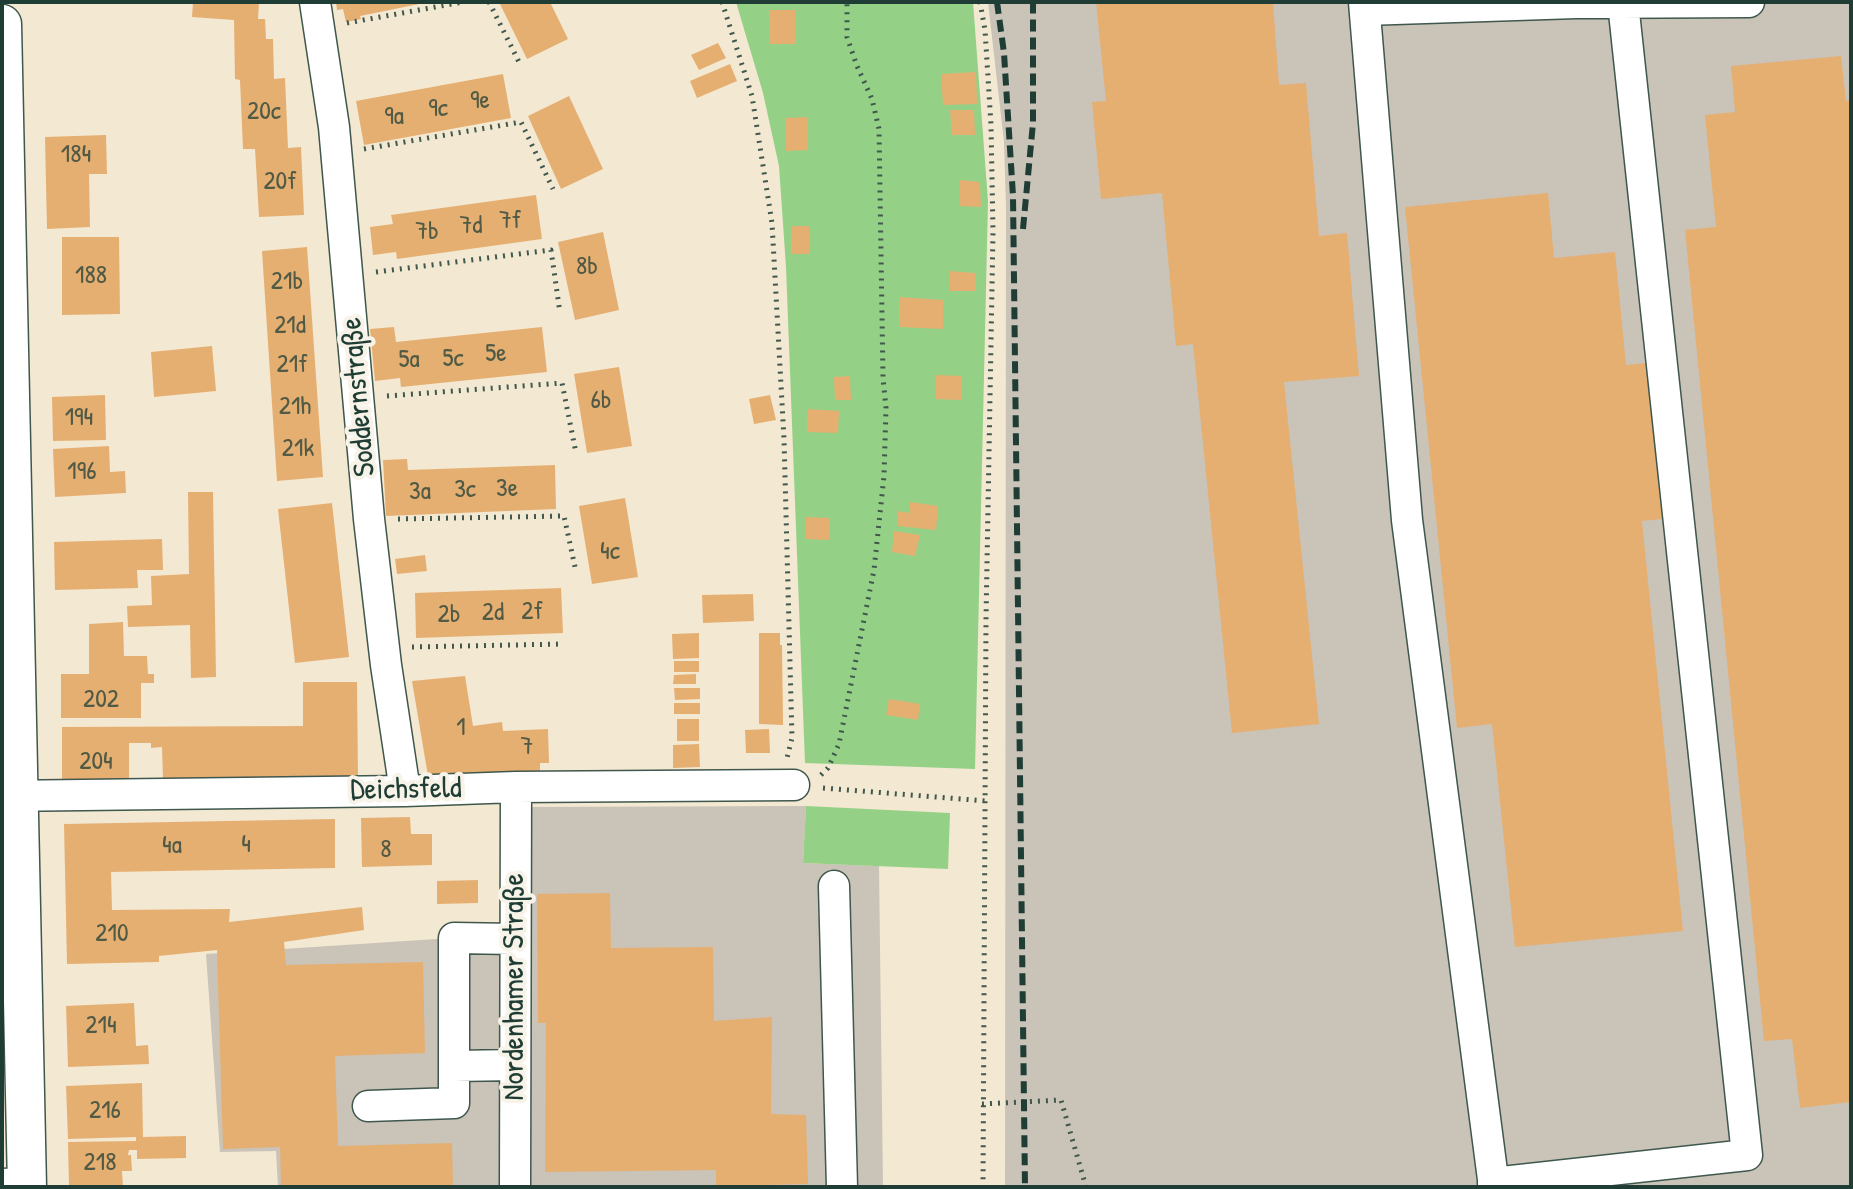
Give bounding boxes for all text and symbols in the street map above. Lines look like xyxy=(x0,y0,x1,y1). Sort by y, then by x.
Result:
house number: 9e xyxy=(470,85,490,117)
house number: 9c xyxy=(428,93,448,125)
house number: 20c xyxy=(247,96,281,128)
house number: 9a xyxy=(384,101,404,133)
house number: 184 xyxy=(61,139,91,171)
house number: 20f xyxy=(263,166,297,198)
house number: 7f xyxy=(499,205,521,237)
house number: 7d xyxy=(459,210,483,242)
house number: 7b xyxy=(415,216,439,248)
house number: 8b xyxy=(576,251,598,283)
house number: 188 xyxy=(75,260,107,292)
house number: 21b xyxy=(271,266,303,298)
house number: 21d xyxy=(274,310,306,342)
street label: Soddernstraße xyxy=(334,316,384,478)
house number: 5e xyxy=(485,338,507,370)
house number: 5c xyxy=(442,343,464,375)
house number: 5a xyxy=(398,344,420,376)
house number: 21f xyxy=(277,349,307,381)
house number: 6b xyxy=(590,385,612,417)
house number: 21h xyxy=(279,391,311,423)
house number: 194 xyxy=(65,402,93,434)
house number: 21k xyxy=(282,433,314,465)
house number: 196 xyxy=(67,456,97,488)
house number: 3e xyxy=(496,473,518,505)
house number: 3c xyxy=(454,474,476,506)
house number: 3a xyxy=(409,476,431,508)
house number: 4c xyxy=(600,536,620,568)
house number: 2f xyxy=(521,596,543,628)
house number: 2d xyxy=(482,597,504,629)
house number: 2b xyxy=(438,599,460,631)
house number: 202 xyxy=(83,684,119,716)
house number: 1 xyxy=(456,712,466,744)
house number: 7 xyxy=(521,731,533,763)
house number: 204 xyxy=(79,746,113,778)
street label: Deichsfeld xyxy=(350,771,462,809)
house number: 4 xyxy=(241,829,251,861)
house number: 4a xyxy=(162,830,182,862)
house number: 8 xyxy=(380,834,392,866)
street label: Nordenhamer Straße xyxy=(497,873,533,1101)
house number: 210 xyxy=(95,918,129,950)
house number: 214 xyxy=(85,1010,117,1042)
house number: 216 xyxy=(89,1095,121,1127)
house number: 218 xyxy=(84,1147,116,1179)

